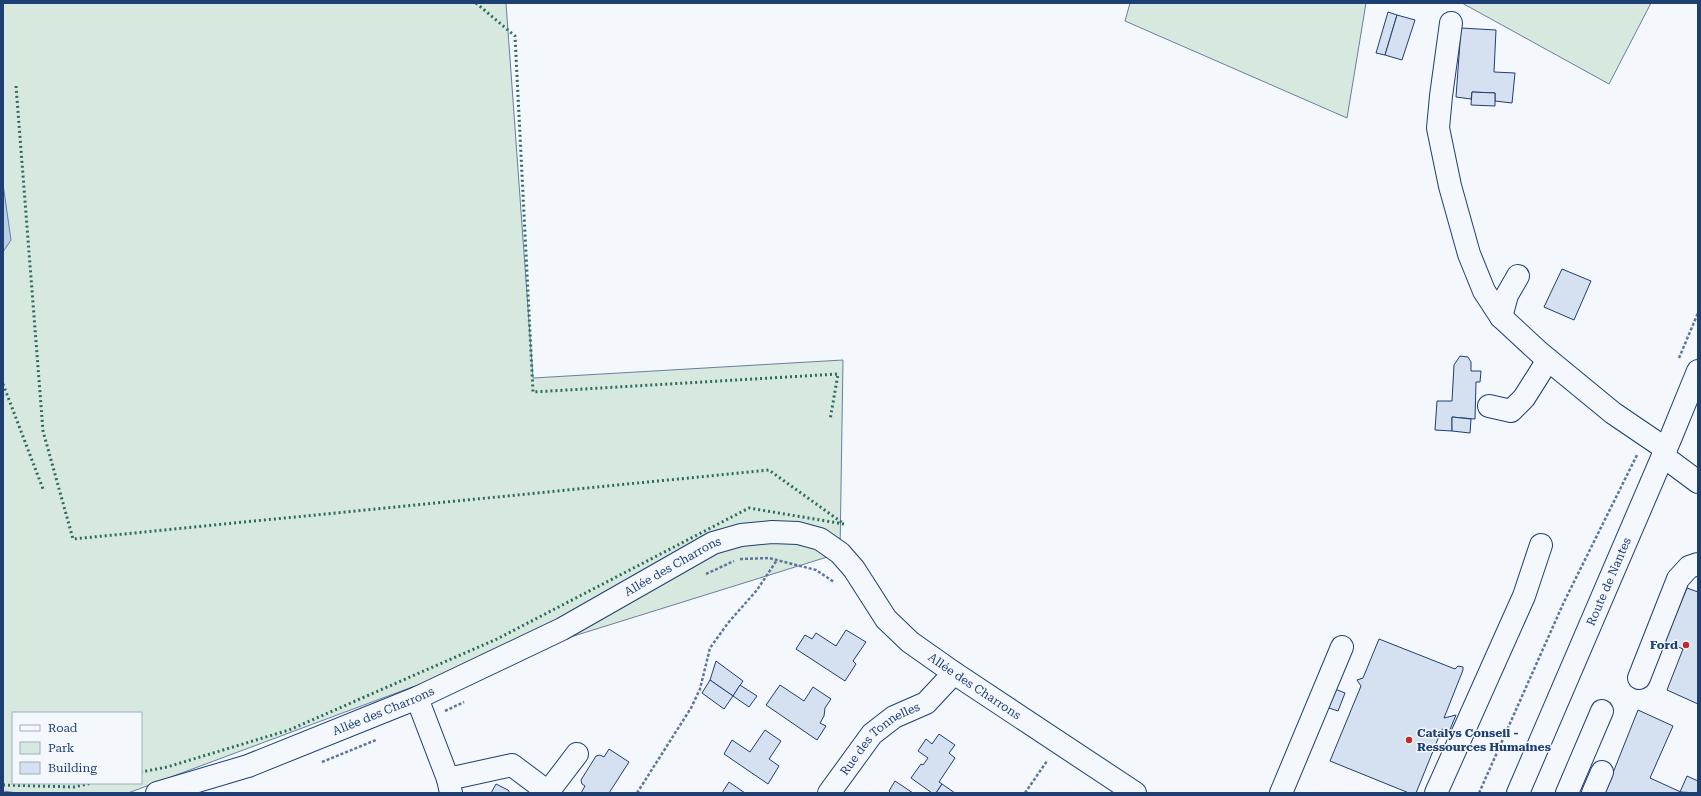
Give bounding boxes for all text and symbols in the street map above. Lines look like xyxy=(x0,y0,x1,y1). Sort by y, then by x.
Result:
street label: Allée des Charrons xyxy=(622,534,723,599)
street label: Route de Nantes xyxy=(1584,535,1634,628)
place label: Ford xyxy=(1650,638,1678,652)
marker: Ford xyxy=(1681,640,1691,650)
street label: Allée des Charrons xyxy=(925,650,1024,723)
street label: Allée des Charrons xyxy=(330,684,437,738)
street label: Rue des Tonnelles xyxy=(837,699,922,778)
legend xyxy=(12,712,142,784)
text: Road xyxy=(48,721,78,735)
place label: Catalys Conseil - Ressources Humaines xyxy=(1417,726,1551,754)
marker: Catalys Conseil - Ressources Humaines xyxy=(1404,735,1414,745)
text: Park xyxy=(48,741,75,755)
text: Building xyxy=(48,761,97,775)

